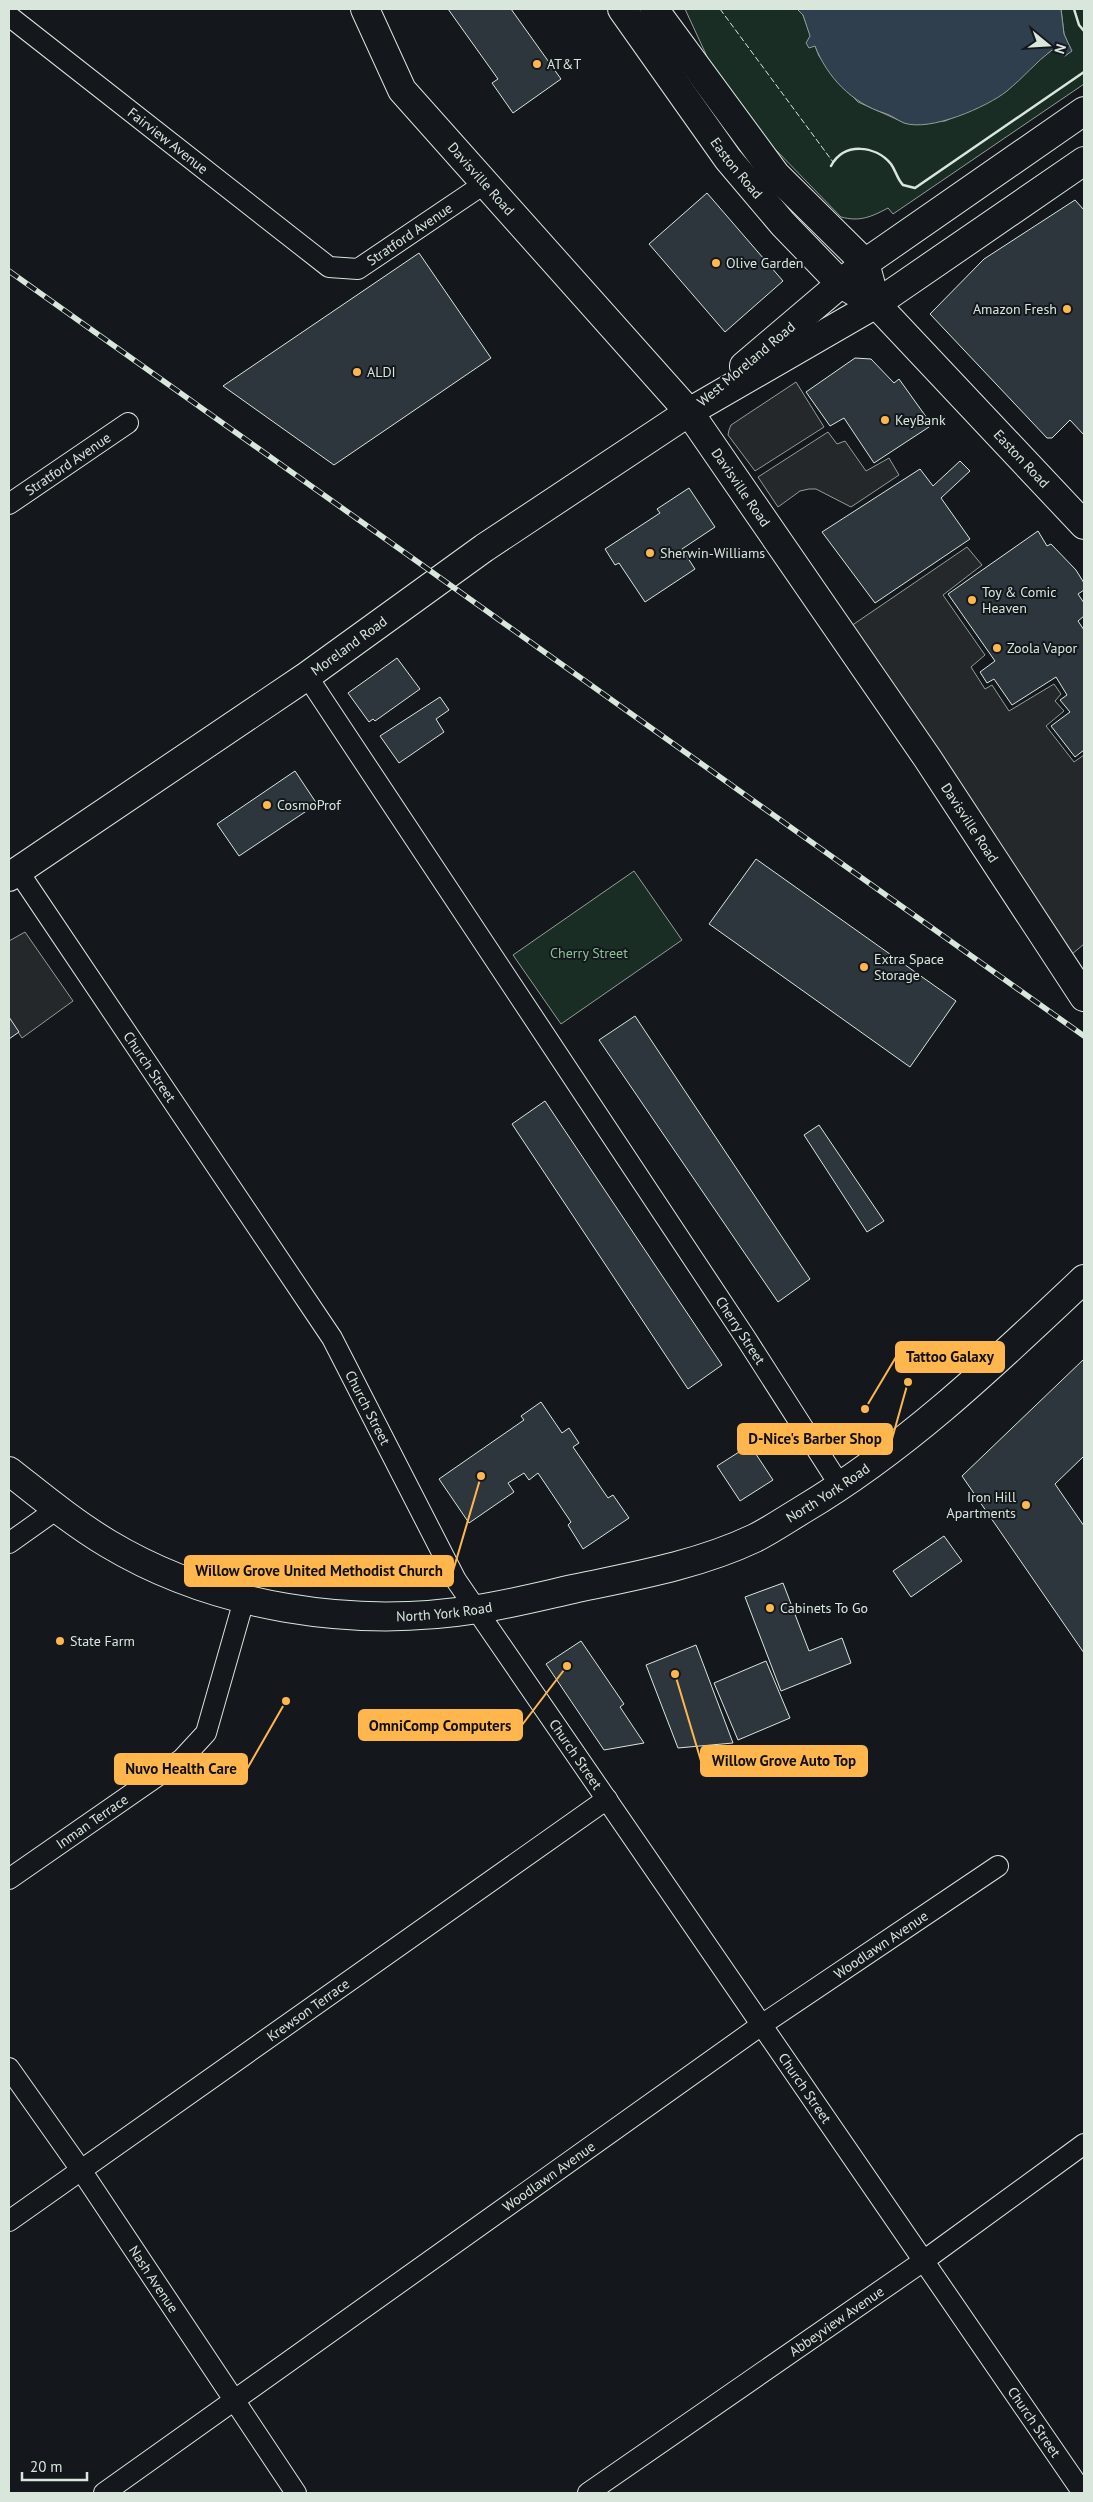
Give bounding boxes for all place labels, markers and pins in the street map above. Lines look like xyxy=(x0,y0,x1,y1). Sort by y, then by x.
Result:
place label: AT&T xyxy=(547,55,581,73)
marker: AT&T xyxy=(531,58,543,70)
place label: Olive Garden xyxy=(726,254,803,272)
marker: Olive Garden xyxy=(710,257,722,269)
place label: Amazon Fresh xyxy=(973,300,1057,318)
marker: Amazon Fresh xyxy=(1061,303,1073,315)
place label: ALDI xyxy=(367,363,396,381)
marker: ALDI xyxy=(351,366,363,378)
place label: KeyBank xyxy=(895,411,946,429)
marker: KeyBank xyxy=(879,414,891,426)
place label: Sherwin-Williams xyxy=(660,544,765,562)
marker: Sherwin-Williams xyxy=(644,547,656,559)
place label: Toy & Comic Heaven xyxy=(982,583,1057,617)
marker: Toy & Comic Heaven xyxy=(966,594,978,606)
place label: Zoola Vapor xyxy=(1007,639,1078,657)
marker: Zoola Vapor xyxy=(991,642,1003,654)
place label: CosmoProf xyxy=(277,796,341,814)
marker: CosmoProf xyxy=(261,799,273,811)
place label: Extra Space Storage xyxy=(874,950,944,984)
marker: Extra Space Storage xyxy=(858,961,870,973)
callout: Tattoo Galaxy xyxy=(896,1342,1004,1372)
callout: D-Nice's Barber Shop xyxy=(738,1424,892,1454)
place label: Iron Hill Apartments xyxy=(947,1488,1016,1522)
marker: Iron Hill Apartments xyxy=(1020,1499,1032,1511)
callout: Willow Grove United Methodist Church xyxy=(185,1556,453,1586)
place label: Cabinets To Go xyxy=(780,1599,868,1617)
marker: Cabinets To Go xyxy=(764,1602,776,1614)
place label: State Farm xyxy=(70,1632,135,1650)
marker: State Farm xyxy=(54,1635,66,1647)
callout: OmniComp Computers xyxy=(359,1710,522,1740)
callout: Willow Grove Auto Top xyxy=(701,1746,867,1776)
callout: Nuvo Health Care xyxy=(115,1754,247,1784)

